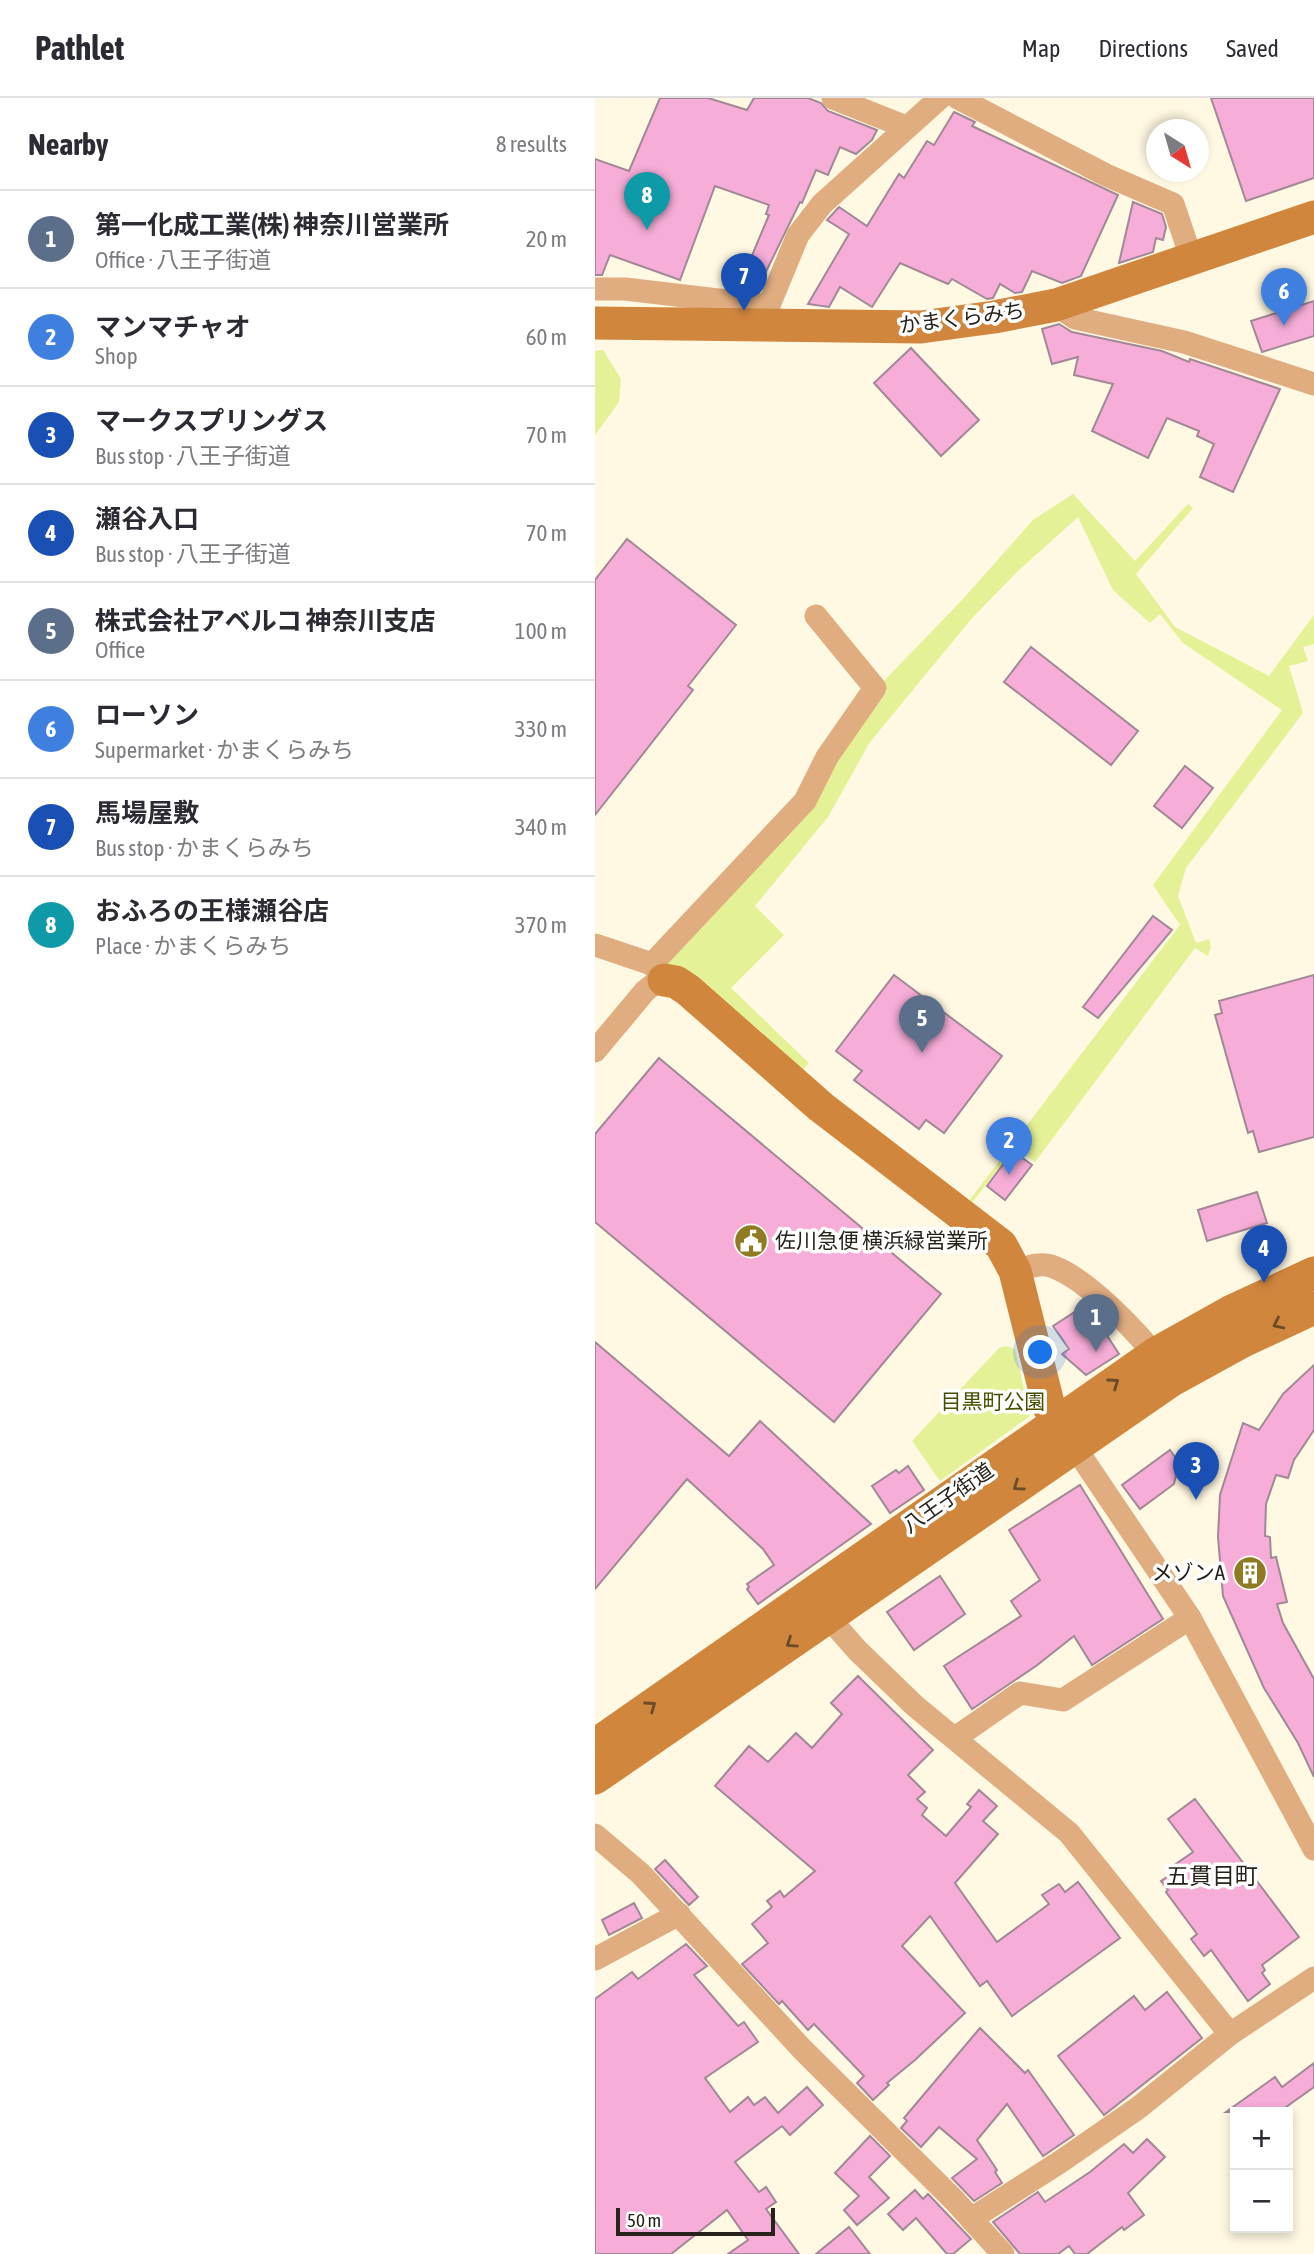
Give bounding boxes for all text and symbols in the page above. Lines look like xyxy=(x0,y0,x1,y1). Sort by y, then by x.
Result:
text: Pathlet xyxy=(35,29,124,67)
text: Map xyxy=(1022,35,1060,62)
text: Directions xyxy=(1098,35,1188,62)
text: Saved xyxy=(1226,35,1279,62)
north arrow xyxy=(1146,119,1209,182)
text: Nearby xyxy=(28,127,108,161)
text: 8 results xyxy=(496,131,567,157)
pin: 8 xyxy=(624,172,670,230)
text: 第一化成工業(株) 神奈川営業所 xyxy=(95,210,449,240)
text: 1 xyxy=(46,226,56,252)
text: 20 m xyxy=(526,226,567,252)
text: Office · 八王子街道 xyxy=(95,247,271,273)
pin: 7 xyxy=(721,253,767,311)
pin: 6 xyxy=(1261,268,1307,326)
street label: かまくらみち xyxy=(898,297,1026,337)
text: マンマチャオ xyxy=(95,312,251,342)
text: 2 xyxy=(46,324,56,350)
text: 60 m xyxy=(526,324,567,350)
text: Shop xyxy=(95,343,138,369)
text: マークスプリングス xyxy=(95,406,328,436)
text: 3 xyxy=(46,422,56,448)
text: 70 m xyxy=(526,422,567,448)
text: Bus stop · 八王子街道 xyxy=(95,443,291,469)
text: 瀬谷入口 xyxy=(95,504,199,534)
text: 4 xyxy=(46,520,56,546)
text: 70 m xyxy=(526,520,567,546)
text: Bus stop · 八王子街道 xyxy=(95,541,291,567)
text: 株式会社アベルコ 神奈川支店 xyxy=(95,606,436,636)
text: 5 xyxy=(46,618,56,644)
text: 100 m xyxy=(515,618,567,644)
text: Office xyxy=(95,637,145,663)
text: ローソン xyxy=(95,700,199,730)
text: 6 xyxy=(46,716,56,742)
text: 330 m xyxy=(515,716,567,742)
text: Supermarket · かまくらみち xyxy=(95,737,354,763)
text: 馬場屋敷 xyxy=(95,798,199,828)
text: 7 xyxy=(46,814,56,840)
text: 340 m xyxy=(515,814,567,840)
text: Bus stop · かまくらみち xyxy=(95,835,314,861)
text: おふろの王様瀬谷店 xyxy=(95,896,329,926)
text: 8 xyxy=(46,912,56,938)
text: 370 m xyxy=(515,912,567,938)
text: Place · かまくらみち xyxy=(95,933,291,959)
pin: 5 xyxy=(899,995,945,1053)
pin: 2 xyxy=(986,1117,1032,1175)
public building icon: 佐川急便 横浜緑営業所 xyxy=(732,1222,770,1260)
pin: 4 xyxy=(1241,1225,1287,1283)
place label: 佐川急便 横浜緑営業所 xyxy=(775,1228,988,1252)
pin: 1 xyxy=(1073,1294,1119,1352)
one-way arrow xyxy=(1273,1316,1285,1330)
your location xyxy=(1023,1335,1057,1369)
one-way arrow xyxy=(1106,1378,1119,1391)
park label: 目黒町公園 xyxy=(941,1389,1046,1413)
pin: 3 xyxy=(1173,1442,1219,1500)
street label: 八王子街道 xyxy=(898,1457,997,1537)
one-way arrow xyxy=(1013,1478,1026,1490)
building icon: メゾンA xyxy=(1231,1554,1269,1592)
place label: メゾンA xyxy=(1152,1560,1226,1584)
one-way arrow xyxy=(786,1635,799,1647)
one-way arrow xyxy=(643,1702,656,1714)
district label: 五貫目町 xyxy=(1166,1863,1258,1889)
map controls xyxy=(1230,2107,1293,2233)
button: + xyxy=(1230,2107,1293,2170)
button: − xyxy=(1230,2170,1293,2233)
scale bar xyxy=(616,2205,775,2237)
text: 50 m xyxy=(627,2209,661,2231)

